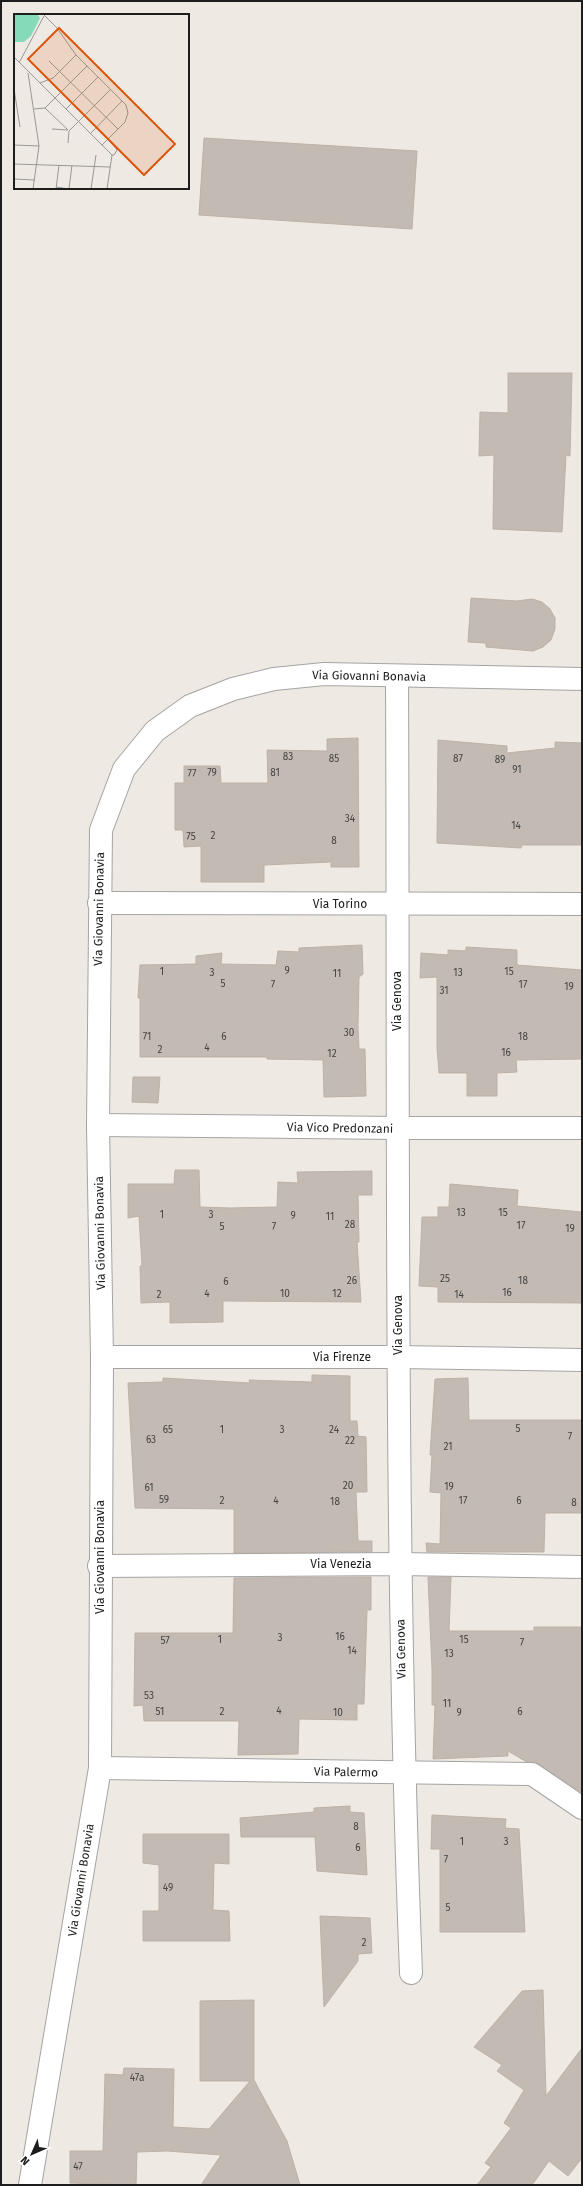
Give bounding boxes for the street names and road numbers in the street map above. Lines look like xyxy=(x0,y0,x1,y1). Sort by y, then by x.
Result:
street label: Via Giovanni Bonavia xyxy=(312,668,426,684)
street label: Via Giovanni Bonavia xyxy=(91,852,107,966)
street label: Via Torino xyxy=(313,897,367,911)
street label: Via Genova xyxy=(390,971,404,1031)
street label: Via Vico Predonzani xyxy=(287,1120,393,1136)
street label: Via Giovanni Bonavia xyxy=(92,1176,108,1290)
street label: Via Genova xyxy=(391,1295,405,1355)
street label: Via Firenze xyxy=(313,1350,371,1364)
street label: Via Giovanni Bonavia xyxy=(93,1500,107,1614)
street label: Via Venezia xyxy=(310,1557,372,1571)
street label: Via Genova xyxy=(393,1619,409,1679)
street label: Via Palermo xyxy=(314,1764,378,1780)
street label: Via Giovanni Bonavia xyxy=(65,1823,97,1937)

